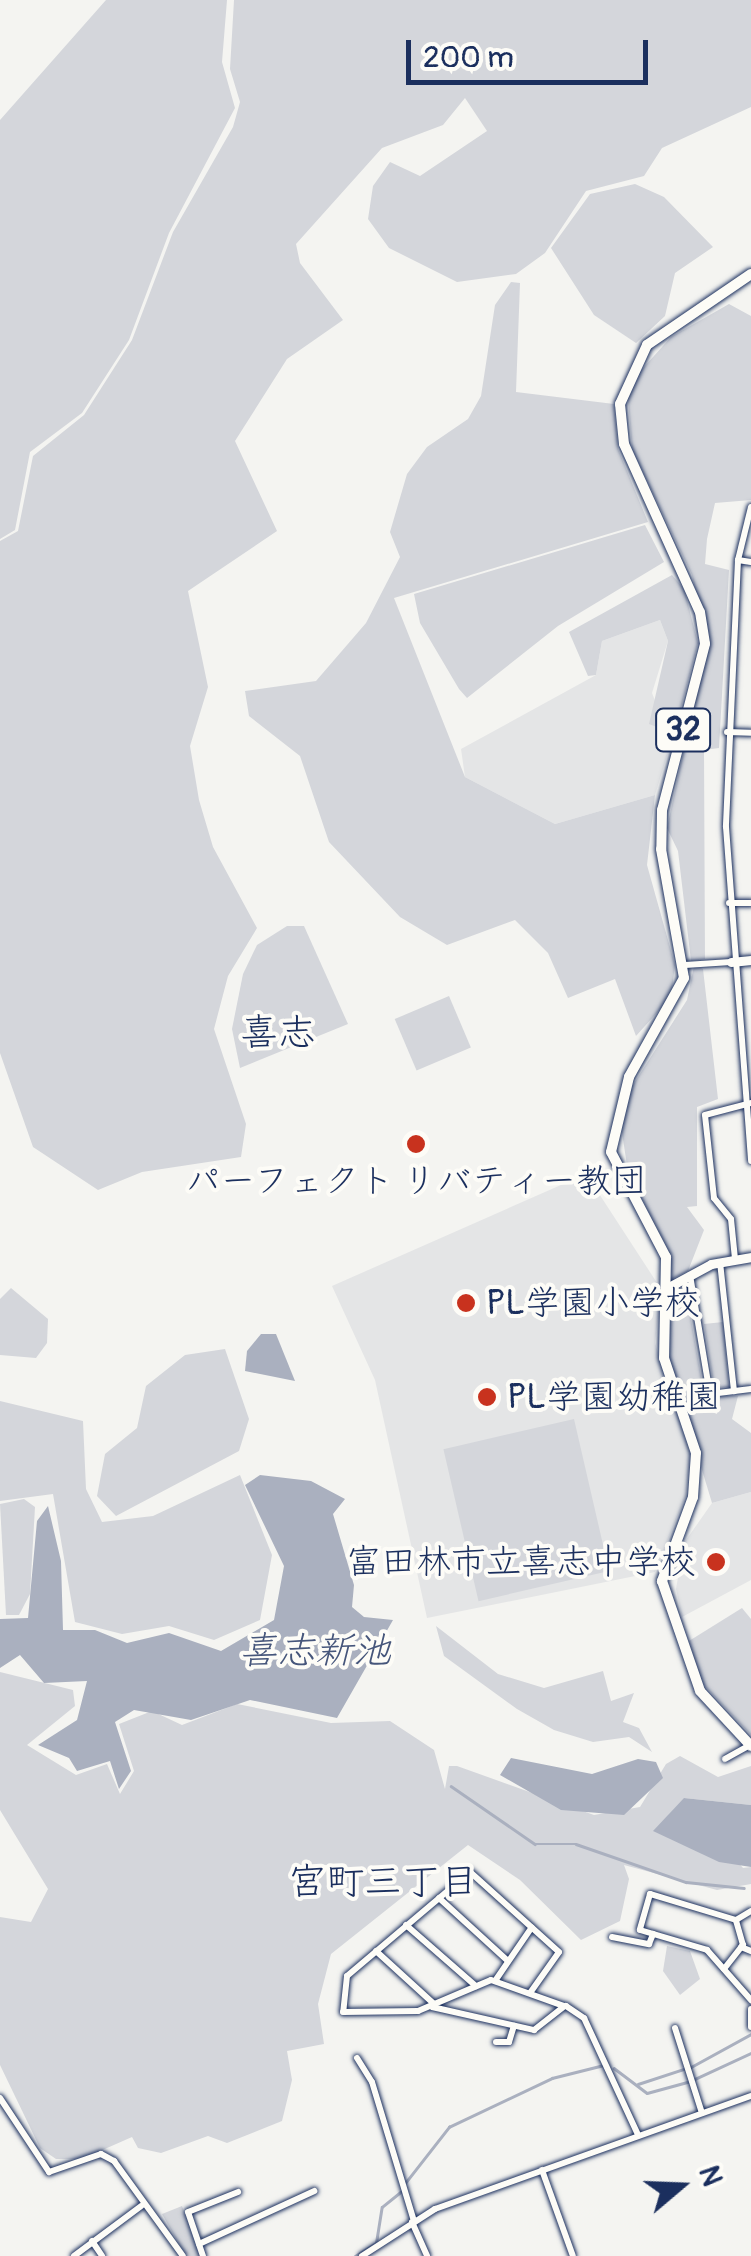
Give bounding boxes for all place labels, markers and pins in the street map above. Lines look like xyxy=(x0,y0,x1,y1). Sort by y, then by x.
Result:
marker: パーフェクト リバティー教団 xyxy=(405,1133,427,1155)
place label: パーフェクト リバティー教団 xyxy=(185,1160,647,1202)
place label: PL学園小学校 xyxy=(486,1282,700,1324)
marker: PL学園小学校 xyxy=(455,1292,477,1314)
place label: PL学園幼稚園 xyxy=(507,1376,721,1418)
marker: PL学園幼稚園 xyxy=(476,1386,498,1408)
place label: 富田林市立喜志中学校 xyxy=(346,1541,696,1583)
marker: 富田林市立喜志中学校 xyxy=(705,1551,727,1573)

